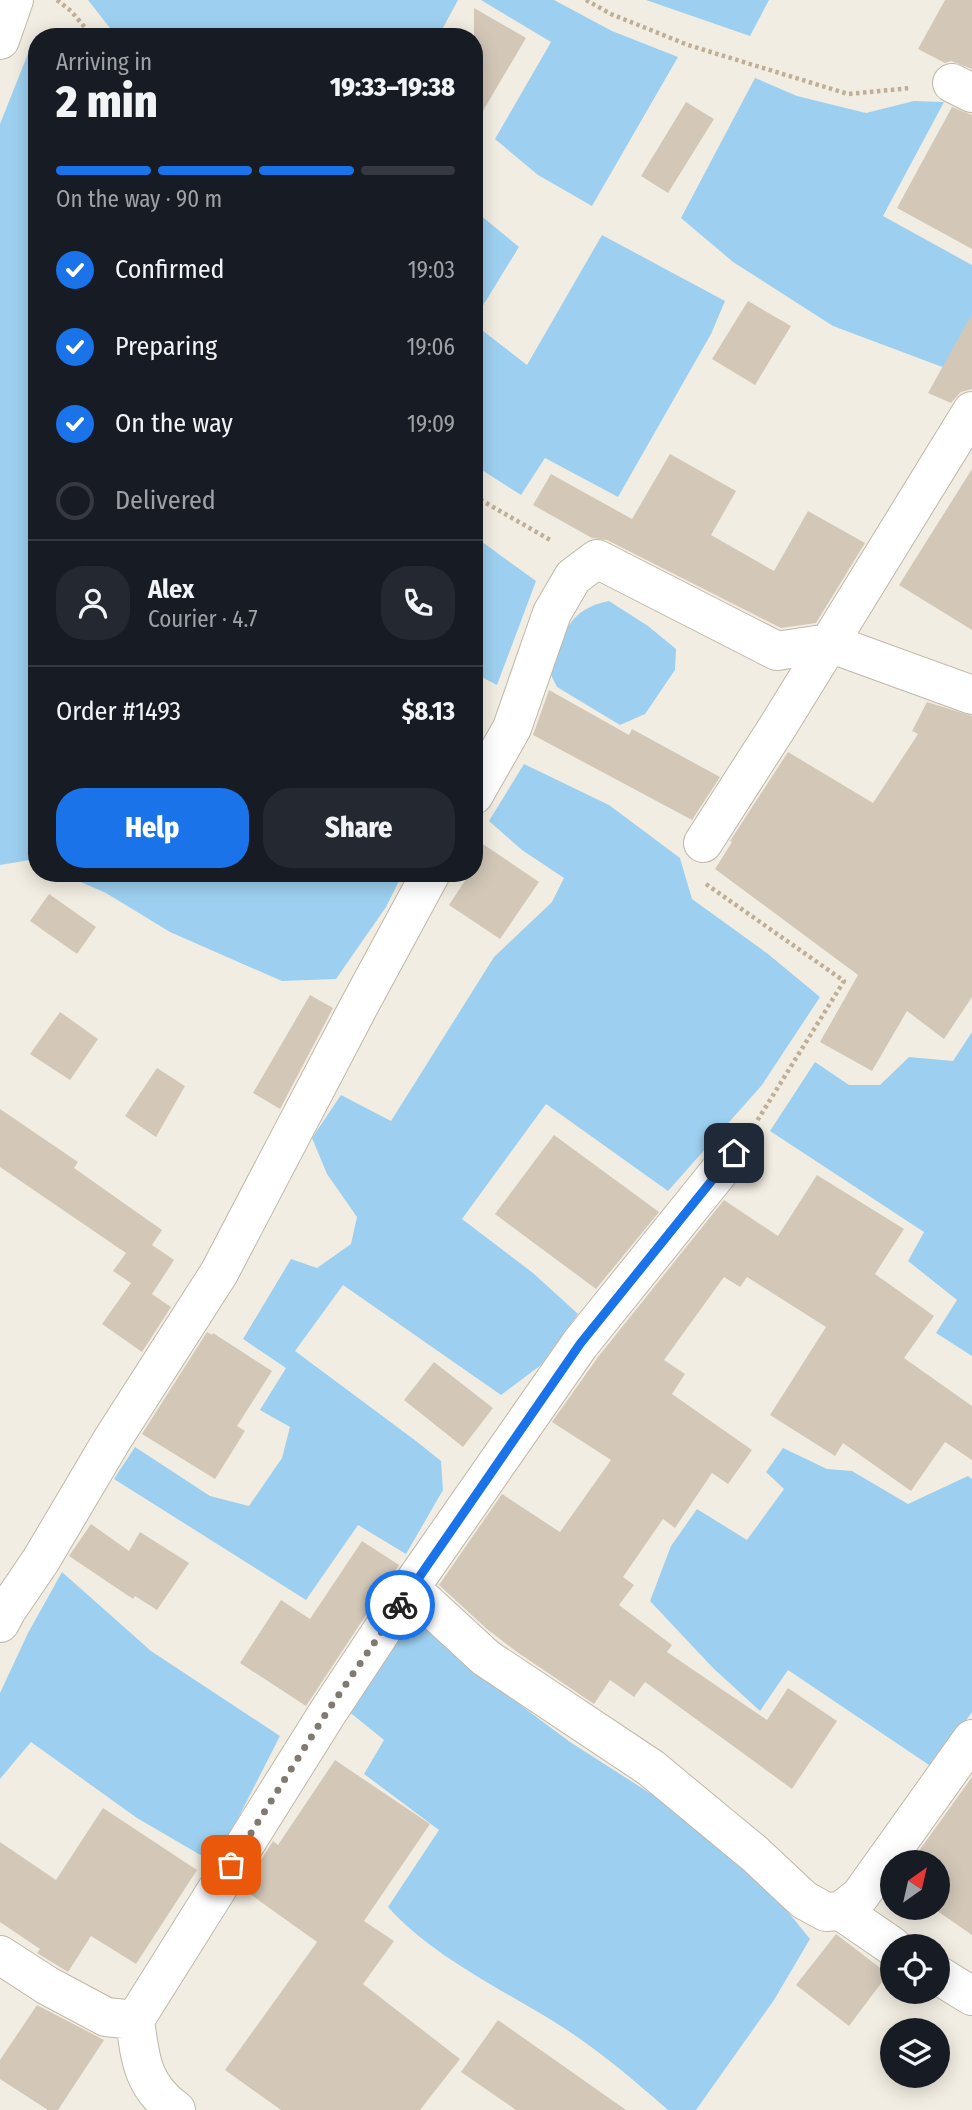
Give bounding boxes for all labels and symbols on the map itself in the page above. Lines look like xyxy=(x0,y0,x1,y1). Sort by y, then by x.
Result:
pin xyxy=(704,1123,764,1183)
courier xyxy=(365,1570,435,1640)
pin xyxy=(201,1835,261,1895)
north arrow xyxy=(880,1850,950,1920)

